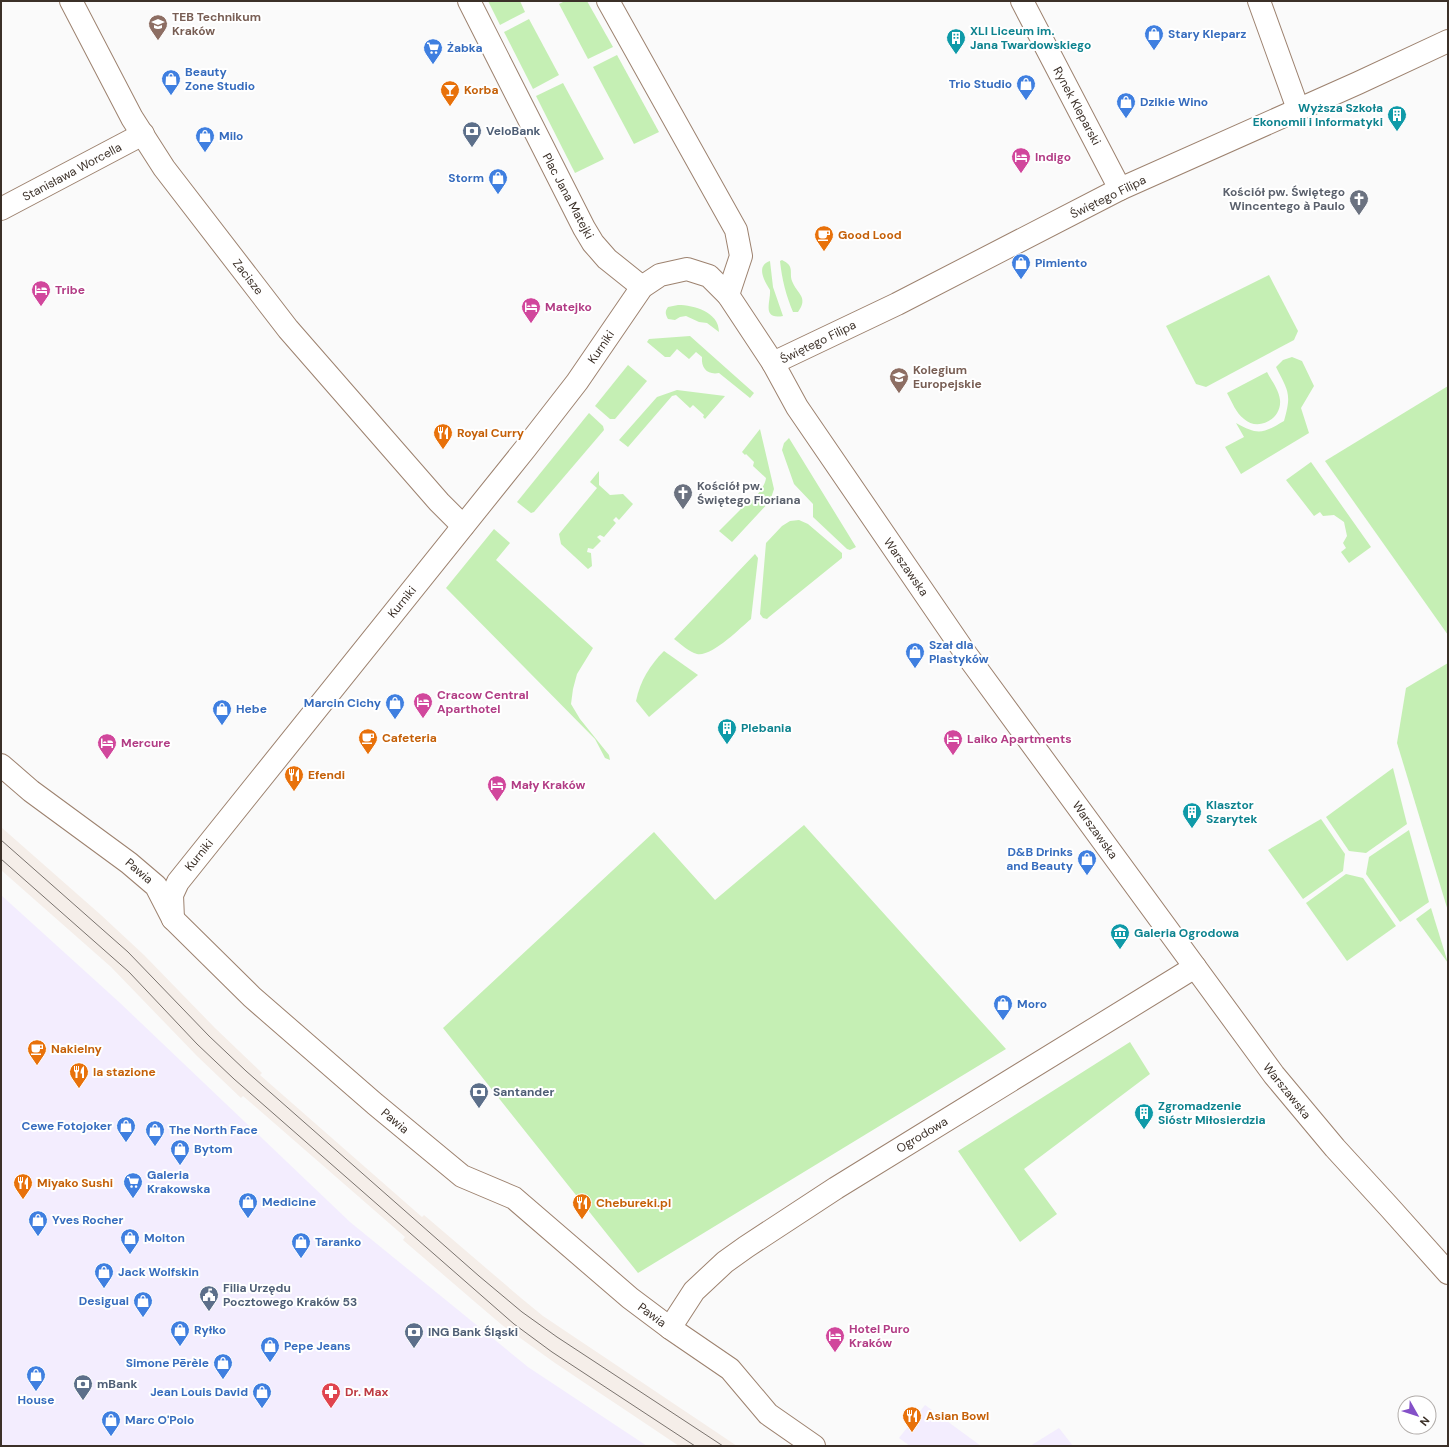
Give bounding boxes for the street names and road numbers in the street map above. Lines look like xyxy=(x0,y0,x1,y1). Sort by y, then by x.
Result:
street label: Rynek Kleparski xyxy=(1050,64,1104,148)
street label: Stanisława Worcella xyxy=(20,139,124,205)
street label: Plac Jana Matejki xyxy=(539,150,597,242)
street label: Świętego Filipa xyxy=(1067,172,1149,222)
street label: Zacisze xyxy=(229,256,267,298)
street label: Świętego Filipa xyxy=(777,317,859,367)
street label: Kurniki xyxy=(584,327,618,367)
street label: Warszawska xyxy=(880,535,932,599)
street label: Kurniki xyxy=(384,583,420,621)
street label: Warszawska xyxy=(1069,798,1121,862)
street label: Kurniki xyxy=(181,836,217,874)
street label: Pawia xyxy=(122,855,156,887)
street label: Warszawska xyxy=(1259,1060,1315,1122)
street label: Pawia xyxy=(378,1105,412,1137)
street label: Ogrodowa xyxy=(893,1113,951,1157)
street label: Pawia xyxy=(635,1299,669,1331)

